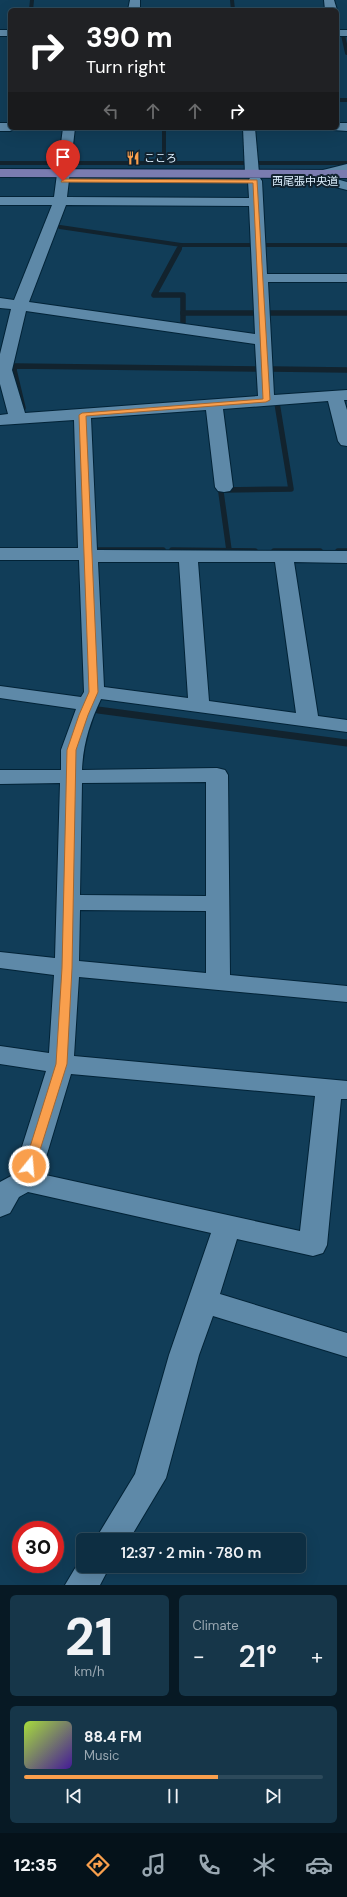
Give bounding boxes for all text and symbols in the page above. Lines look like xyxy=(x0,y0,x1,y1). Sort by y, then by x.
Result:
text: 390 m xyxy=(86,19,173,56)
icon: right xyxy=(20,24,72,76)
text: Turn right xyxy=(86,55,166,79)
icon: left xyxy=(100,100,122,122)
icon: ahead xyxy=(142,100,164,122)
icon: ahead xyxy=(184,100,206,122)
icon: right xyxy=(226,100,248,122)
pin xyxy=(46,140,80,181)
icon: arrive xyxy=(52,146,74,168)
restaurant icon: こころ xyxy=(125,150,141,166)
place label: こころ xyxy=(144,151,177,165)
street label: 西尾張中央道 xyxy=(272,174,338,188)
position arrow xyxy=(8,1145,50,1187)
speed limit sign: 30 xyxy=(12,1521,64,1573)
text: 12:37 · 2 min · 780 m xyxy=(121,1543,261,1563)
text: 21 xyxy=(65,1603,114,1671)
text: Climate xyxy=(193,1617,239,1634)
text: 21° xyxy=(239,1637,277,1676)
text: − xyxy=(193,1642,205,1671)
text: + xyxy=(311,1642,323,1671)
text: km/h xyxy=(74,1663,105,1680)
text: 88.4 FM xyxy=(84,1727,142,1747)
text: Music xyxy=(84,1747,119,1764)
icon: previous xyxy=(63,1785,85,1807)
icon: pause xyxy=(162,1785,184,1807)
icon: next xyxy=(262,1785,284,1807)
icon: directions xyxy=(84,1851,112,1879)
icon: music xyxy=(140,1851,168,1879)
icon: phone xyxy=(195,1851,223,1879)
icon: climate xyxy=(250,1851,278,1879)
icon: car xyxy=(305,1851,333,1879)
text: 12:35 xyxy=(14,1853,57,1877)

